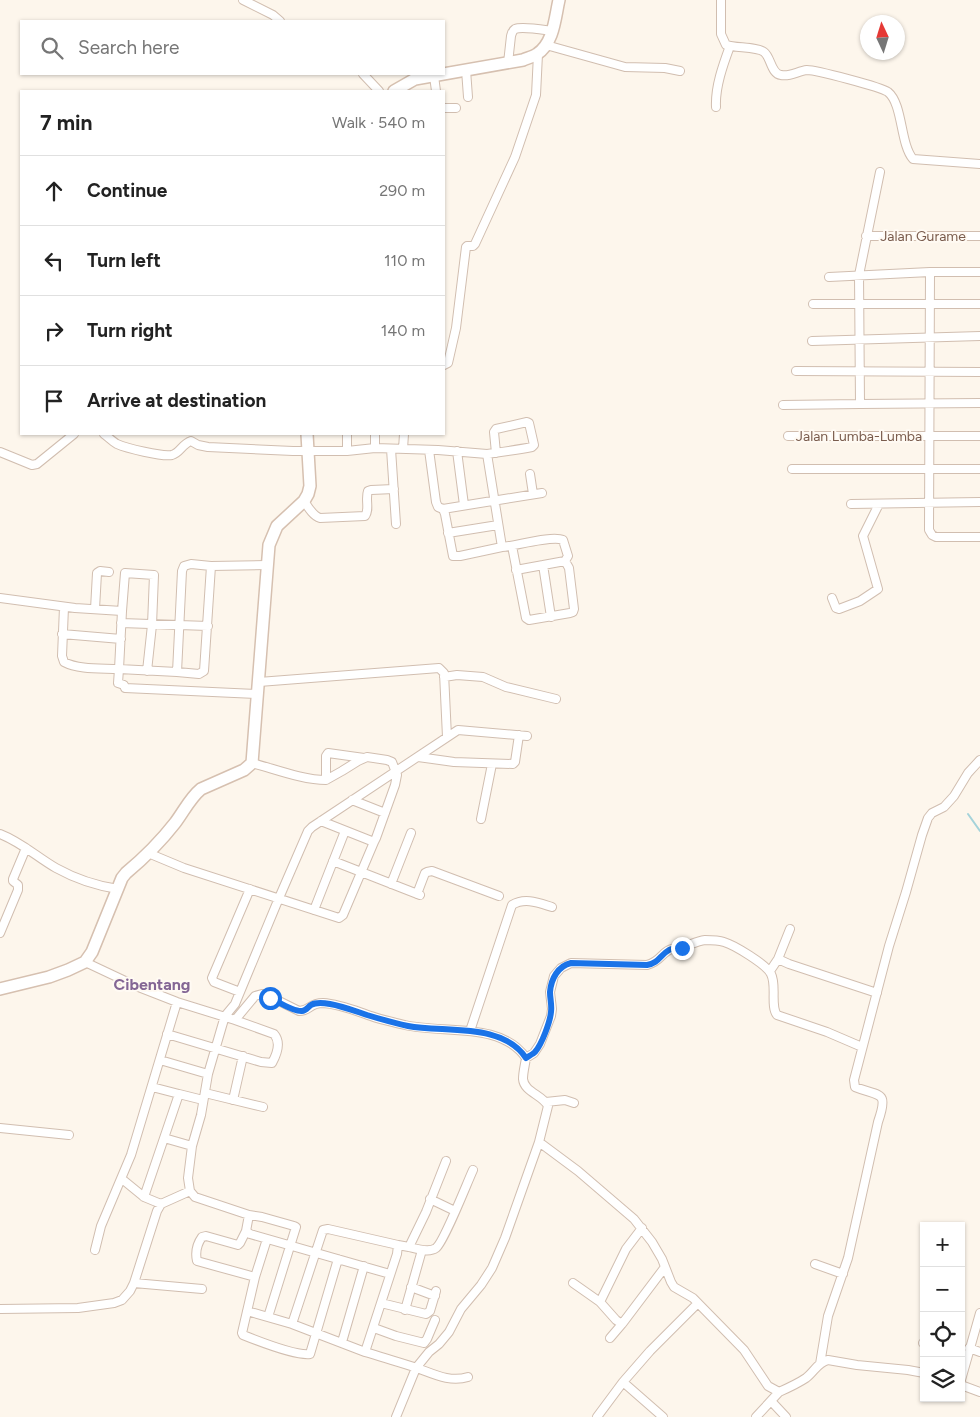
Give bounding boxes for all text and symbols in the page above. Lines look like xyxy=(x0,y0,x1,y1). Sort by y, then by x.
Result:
north arrow xyxy=(860,15,905,60)
search box xyxy=(20,20,445,75)
icon: search xyxy=(38,34,66,62)
text: Search here xyxy=(78,36,180,59)
text: 7 min xyxy=(40,110,92,135)
text: Walk · 540 m xyxy=(332,113,425,132)
icon: ahead xyxy=(40,177,68,205)
text: Continue xyxy=(87,179,167,202)
text: 290 m xyxy=(379,181,425,200)
street label: Jalan Gurame xyxy=(880,228,966,245)
icon: left xyxy=(40,247,68,275)
text: Turn left xyxy=(87,249,161,272)
text: 110 m xyxy=(384,251,425,270)
icon: right xyxy=(40,317,68,345)
text: Turn right xyxy=(87,319,173,342)
text: 140 m xyxy=(381,321,425,340)
icon: arrive xyxy=(40,387,68,415)
text: Arrive at destination xyxy=(87,389,266,412)
street label: Jalan Lumba-Lumba xyxy=(796,428,922,445)
route end xyxy=(671,937,694,960)
district label: Cibentang xyxy=(114,975,190,994)
route start xyxy=(259,987,282,1010)
map controls xyxy=(920,1222,965,1402)
button: + xyxy=(920,1222,965,1267)
button: − xyxy=(920,1267,965,1312)
button: locate xyxy=(920,1312,965,1357)
button: layers xyxy=(920,1357,965,1402)

